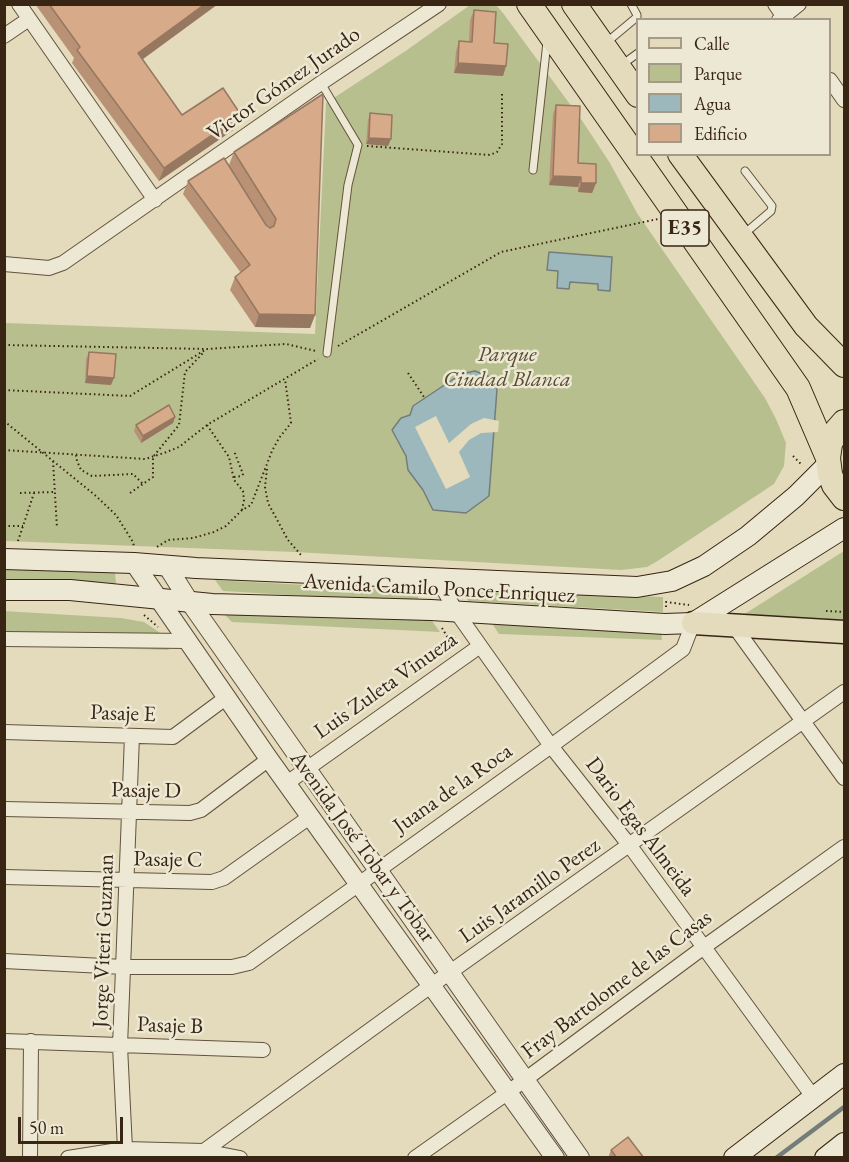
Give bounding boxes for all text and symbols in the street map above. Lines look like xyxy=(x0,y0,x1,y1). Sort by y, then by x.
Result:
legend xyxy=(636,18,831,156)
street label: Victor Gómez Jurado xyxy=(202,21,366,147)
text: Calle xyxy=(694,32,730,55)
text: Parque xyxy=(694,62,742,85)
text: Agua xyxy=(694,92,731,115)
text: Edificio xyxy=(694,122,747,145)
road number: E35 xyxy=(661,210,709,246)
park label: Parque Ciudad Blanca xyxy=(443,342,571,394)
street label: Avenida Camilo Ponce Enriquez xyxy=(303,569,575,609)
street label: Luis Zuleta Vinueza xyxy=(309,627,463,745)
street label: Pasaje E xyxy=(90,700,156,728)
street label: Juana de la Roca xyxy=(388,738,518,840)
street label: Avenida José Tobar y Tobar xyxy=(284,746,440,948)
street label: Dario Egas Almeida xyxy=(579,752,701,902)
street label: Pasaje D xyxy=(111,777,181,805)
street label: Luis Jaramillo Perez xyxy=(454,833,606,949)
street label: Pasaje C xyxy=(133,846,203,874)
street label: Jorge Viteri Guzman xyxy=(88,854,120,1028)
street label: Fray Bartolome de las Casas xyxy=(517,905,717,1065)
street label: Pasaje B xyxy=(136,1012,204,1040)
scale bar xyxy=(21,1105,126,1143)
text: 50 m xyxy=(29,1116,64,1139)

